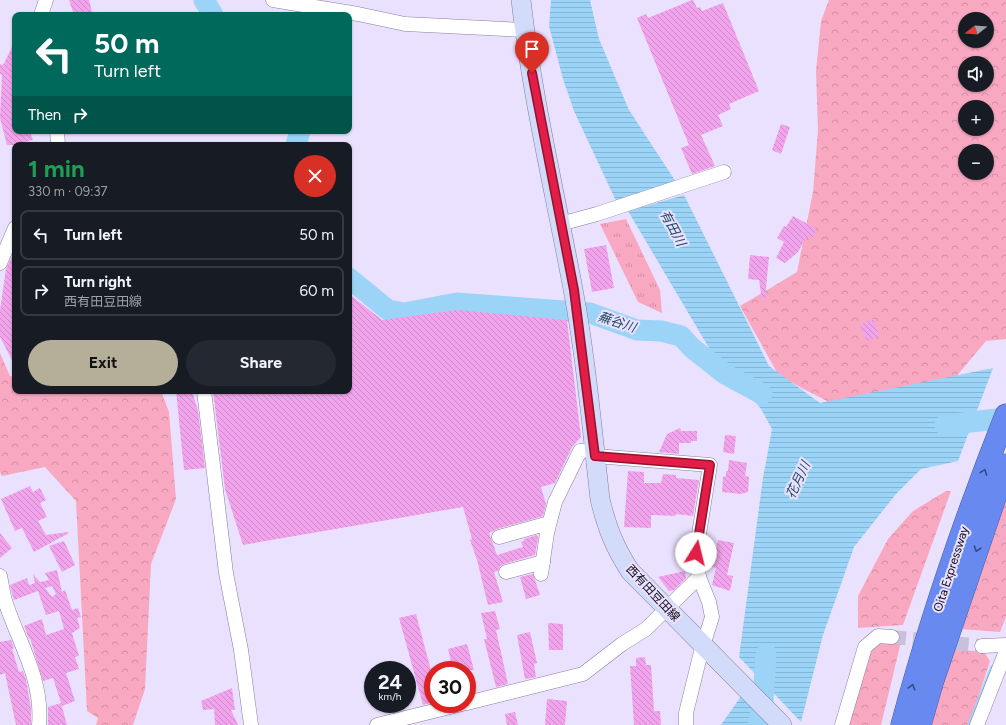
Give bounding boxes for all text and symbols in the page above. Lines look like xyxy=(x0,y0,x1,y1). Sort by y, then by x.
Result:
north arrow xyxy=(958,12,994,48)
map controls xyxy=(958,12,994,180)
text: 50 m xyxy=(94,26,160,60)
icon: left xyxy=(28,28,80,80)
pin xyxy=(515,32,549,73)
icon: arrive xyxy=(521,38,543,60)
button: sound xyxy=(958,56,994,92)
text: Turn left xyxy=(94,60,161,82)
button: + xyxy=(958,100,994,136)
icon: right xyxy=(69,104,91,126)
text: Then xyxy=(28,106,61,124)
button: − xyxy=(958,144,994,180)
text: 1 min xyxy=(28,154,85,183)
button: close xyxy=(294,155,336,197)
text: 330 m · 09:37 xyxy=(28,184,108,199)
water label: 有田川 xyxy=(657,207,690,250)
icon: left xyxy=(30,224,52,246)
text: Turn left xyxy=(64,226,122,244)
text: 50 m xyxy=(299,226,334,244)
text: Turn right xyxy=(64,273,132,291)
icon: right xyxy=(30,280,52,302)
text: 60 m xyxy=(299,282,334,300)
text: 西有田豆田線 xyxy=(64,294,142,309)
water label: 蕪谷川 xyxy=(596,309,640,336)
button: Exit xyxy=(28,340,178,386)
button: Share xyxy=(186,340,336,386)
water label: 花月川 xyxy=(783,457,814,501)
one-way arrow xyxy=(979,469,988,476)
street label: Oita Expressway xyxy=(931,524,972,613)
position arrow xyxy=(675,532,717,574)
one-way arrow xyxy=(973,546,982,553)
street label: 西有田豆田線 xyxy=(623,562,683,624)
speed limit sign: 30 xyxy=(424,661,476,713)
text: 24 xyxy=(378,670,402,694)
one-way arrow xyxy=(907,684,916,691)
text: km/h xyxy=(379,690,401,703)

